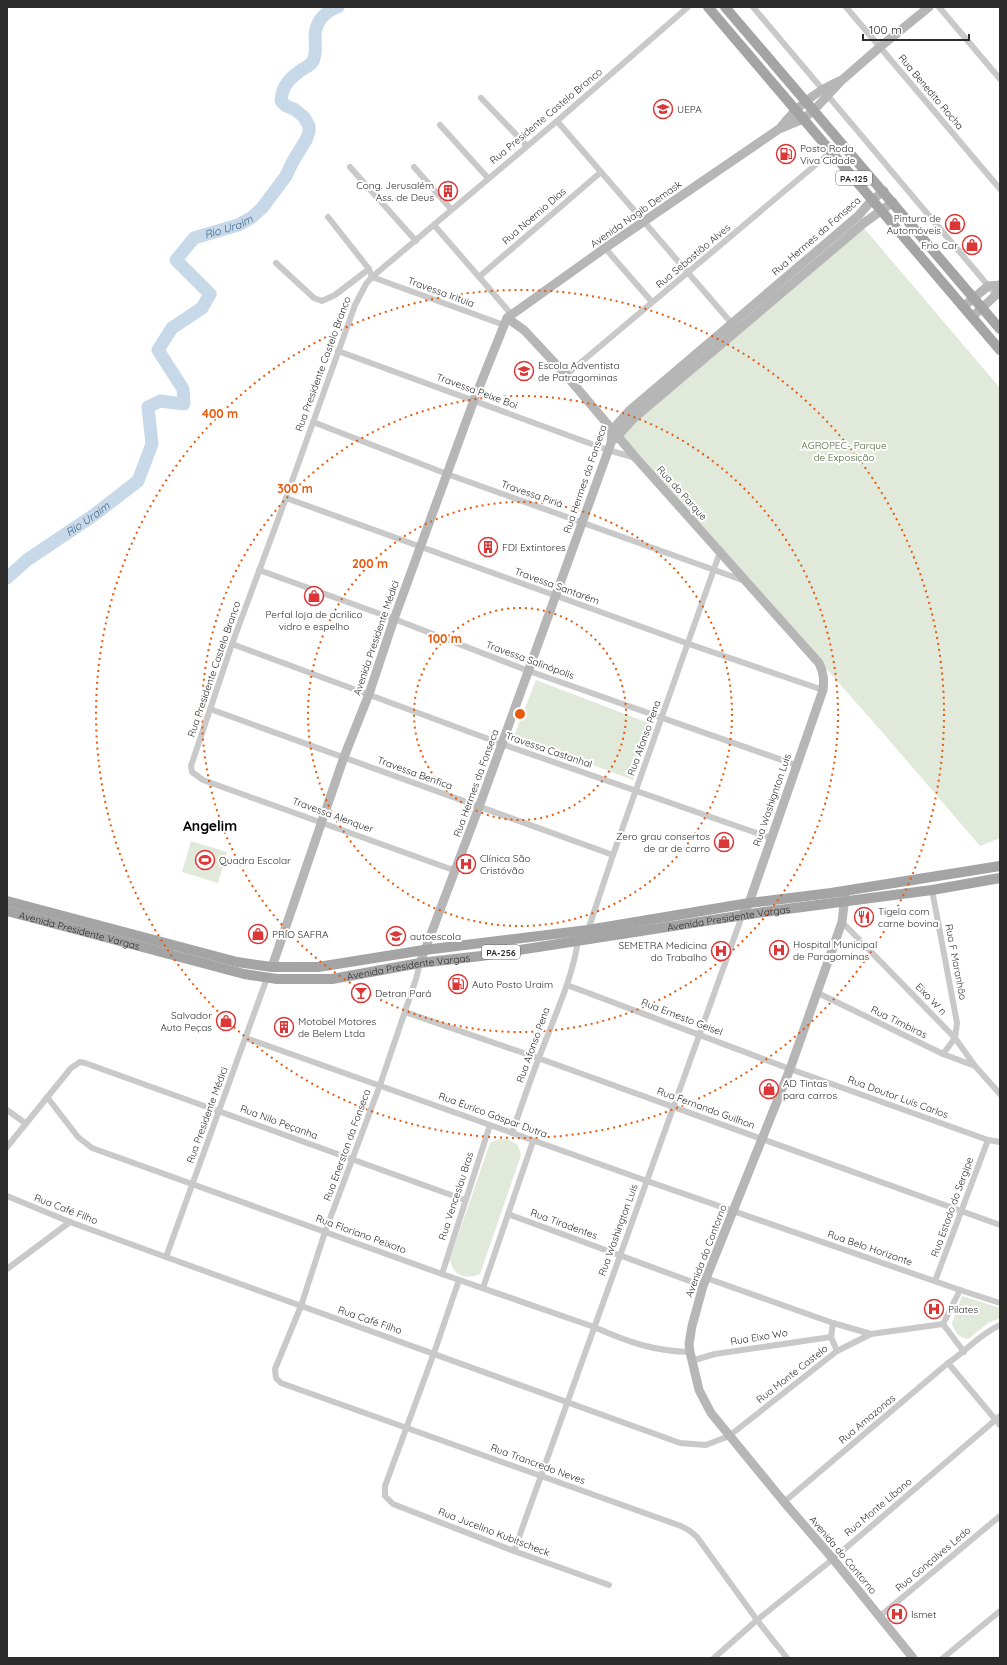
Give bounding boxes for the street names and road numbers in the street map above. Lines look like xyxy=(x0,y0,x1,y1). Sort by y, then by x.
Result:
street label: Rua Benedito Rocha xyxy=(896,52,966,132)
street label: Rua Presidente Castelo Branco xyxy=(487,65,605,167)
road number: PA-125 xyxy=(836,171,872,185)
street label: Avenida Nagib Demask xyxy=(588,178,684,250)
street label: Rua Noemio Dias xyxy=(499,185,569,247)
street label: Rua Hermes da Fonseca xyxy=(769,194,863,278)
street label: Rua Sebastião Alves xyxy=(653,221,733,291)
street label: Travessa Irituia xyxy=(406,274,476,310)
street label: Rua Presidente Castelo Branco xyxy=(292,295,354,433)
street label: Travessa Peixe Boi xyxy=(435,370,519,412)
street label: Rua Hermes da Fonseca xyxy=(560,423,610,535)
street label: Rua do Parque xyxy=(654,463,710,523)
street label: Travessa Piriá xyxy=(499,477,565,511)
street label: Travessa Santarém xyxy=(513,565,601,607)
street label: Avenida Presidente Médici xyxy=(350,579,402,697)
street label: Rua Presidente Castelo Branco xyxy=(185,599,243,739)
street label: Travessa Salinópolis xyxy=(484,638,576,682)
street label: Rua Afonso Pena xyxy=(624,698,664,778)
street label: Rua Hermes da Fonseca xyxy=(450,727,502,839)
street label: Travessa Castanhal xyxy=(504,729,594,771)
street label: Rua Washignton Luis xyxy=(750,752,794,848)
street label: Travessa Benfica xyxy=(376,753,454,793)
street label: Travessa Alenquer xyxy=(291,794,376,836)
street label: Avenida Presidente Vargas xyxy=(666,902,791,933)
street label: Avenida Presidente Vargas xyxy=(18,908,142,953)
street label: Rua F Maranhão xyxy=(942,923,970,1001)
road number: PA-256 xyxy=(482,945,520,959)
street label: Avenida Presidente Vargas xyxy=(346,951,471,983)
street label: Eixo W n xyxy=(913,980,949,1018)
street label: Rua Ernesto Geisel xyxy=(639,995,725,1039)
street label: Rua Timbiras xyxy=(869,1003,930,1041)
street label: Rua Afonso Pena xyxy=(513,1005,553,1085)
street label: Rua Presidente Médici xyxy=(183,1065,231,1165)
street label: Rua Doutor Luís Carlos xyxy=(846,1073,950,1121)
street label: Rua Fernando Guilhon xyxy=(655,1084,757,1132)
street label: Rua Enerston da Fonseca xyxy=(321,1087,373,1203)
street label: Rua Euríco Gáspar Dutra xyxy=(437,1089,549,1141)
street label: Rua Nilo Peçanha xyxy=(238,1102,320,1142)
street label: Rua Venceslau Bras xyxy=(436,1150,477,1242)
street label: Rua Estado do Sergipe xyxy=(928,1155,976,1259)
street label: Rua Washington Luís xyxy=(595,1182,641,1278)
street label: Rua Café Filho xyxy=(32,1191,100,1227)
street label: Avenida do Contorno xyxy=(682,1203,730,1299)
street label: Rua Tiradentes xyxy=(529,1206,600,1242)
street label: Rua Floriano Peixoto xyxy=(314,1212,408,1256)
street label: Rua Belo Horizonte xyxy=(826,1227,914,1269)
street label: Rua Café Filho xyxy=(336,1303,404,1337)
street label: Rua Eixo Wo xyxy=(729,1326,789,1348)
street label: Rua Monte Castelo xyxy=(754,1342,830,1406)
street label: Rua Amazonas xyxy=(836,1391,898,1446)
street label: Rua Trancredo Neves xyxy=(489,1441,587,1487)
street label: Rua Monte Líbano xyxy=(842,1475,914,1539)
street label: Rua Jucelino Kubitscheck xyxy=(437,1505,551,1559)
street label: Avenida do Contorno xyxy=(806,1513,880,1597)
street label: Rua Gonçalves Ledo xyxy=(893,1524,973,1594)

